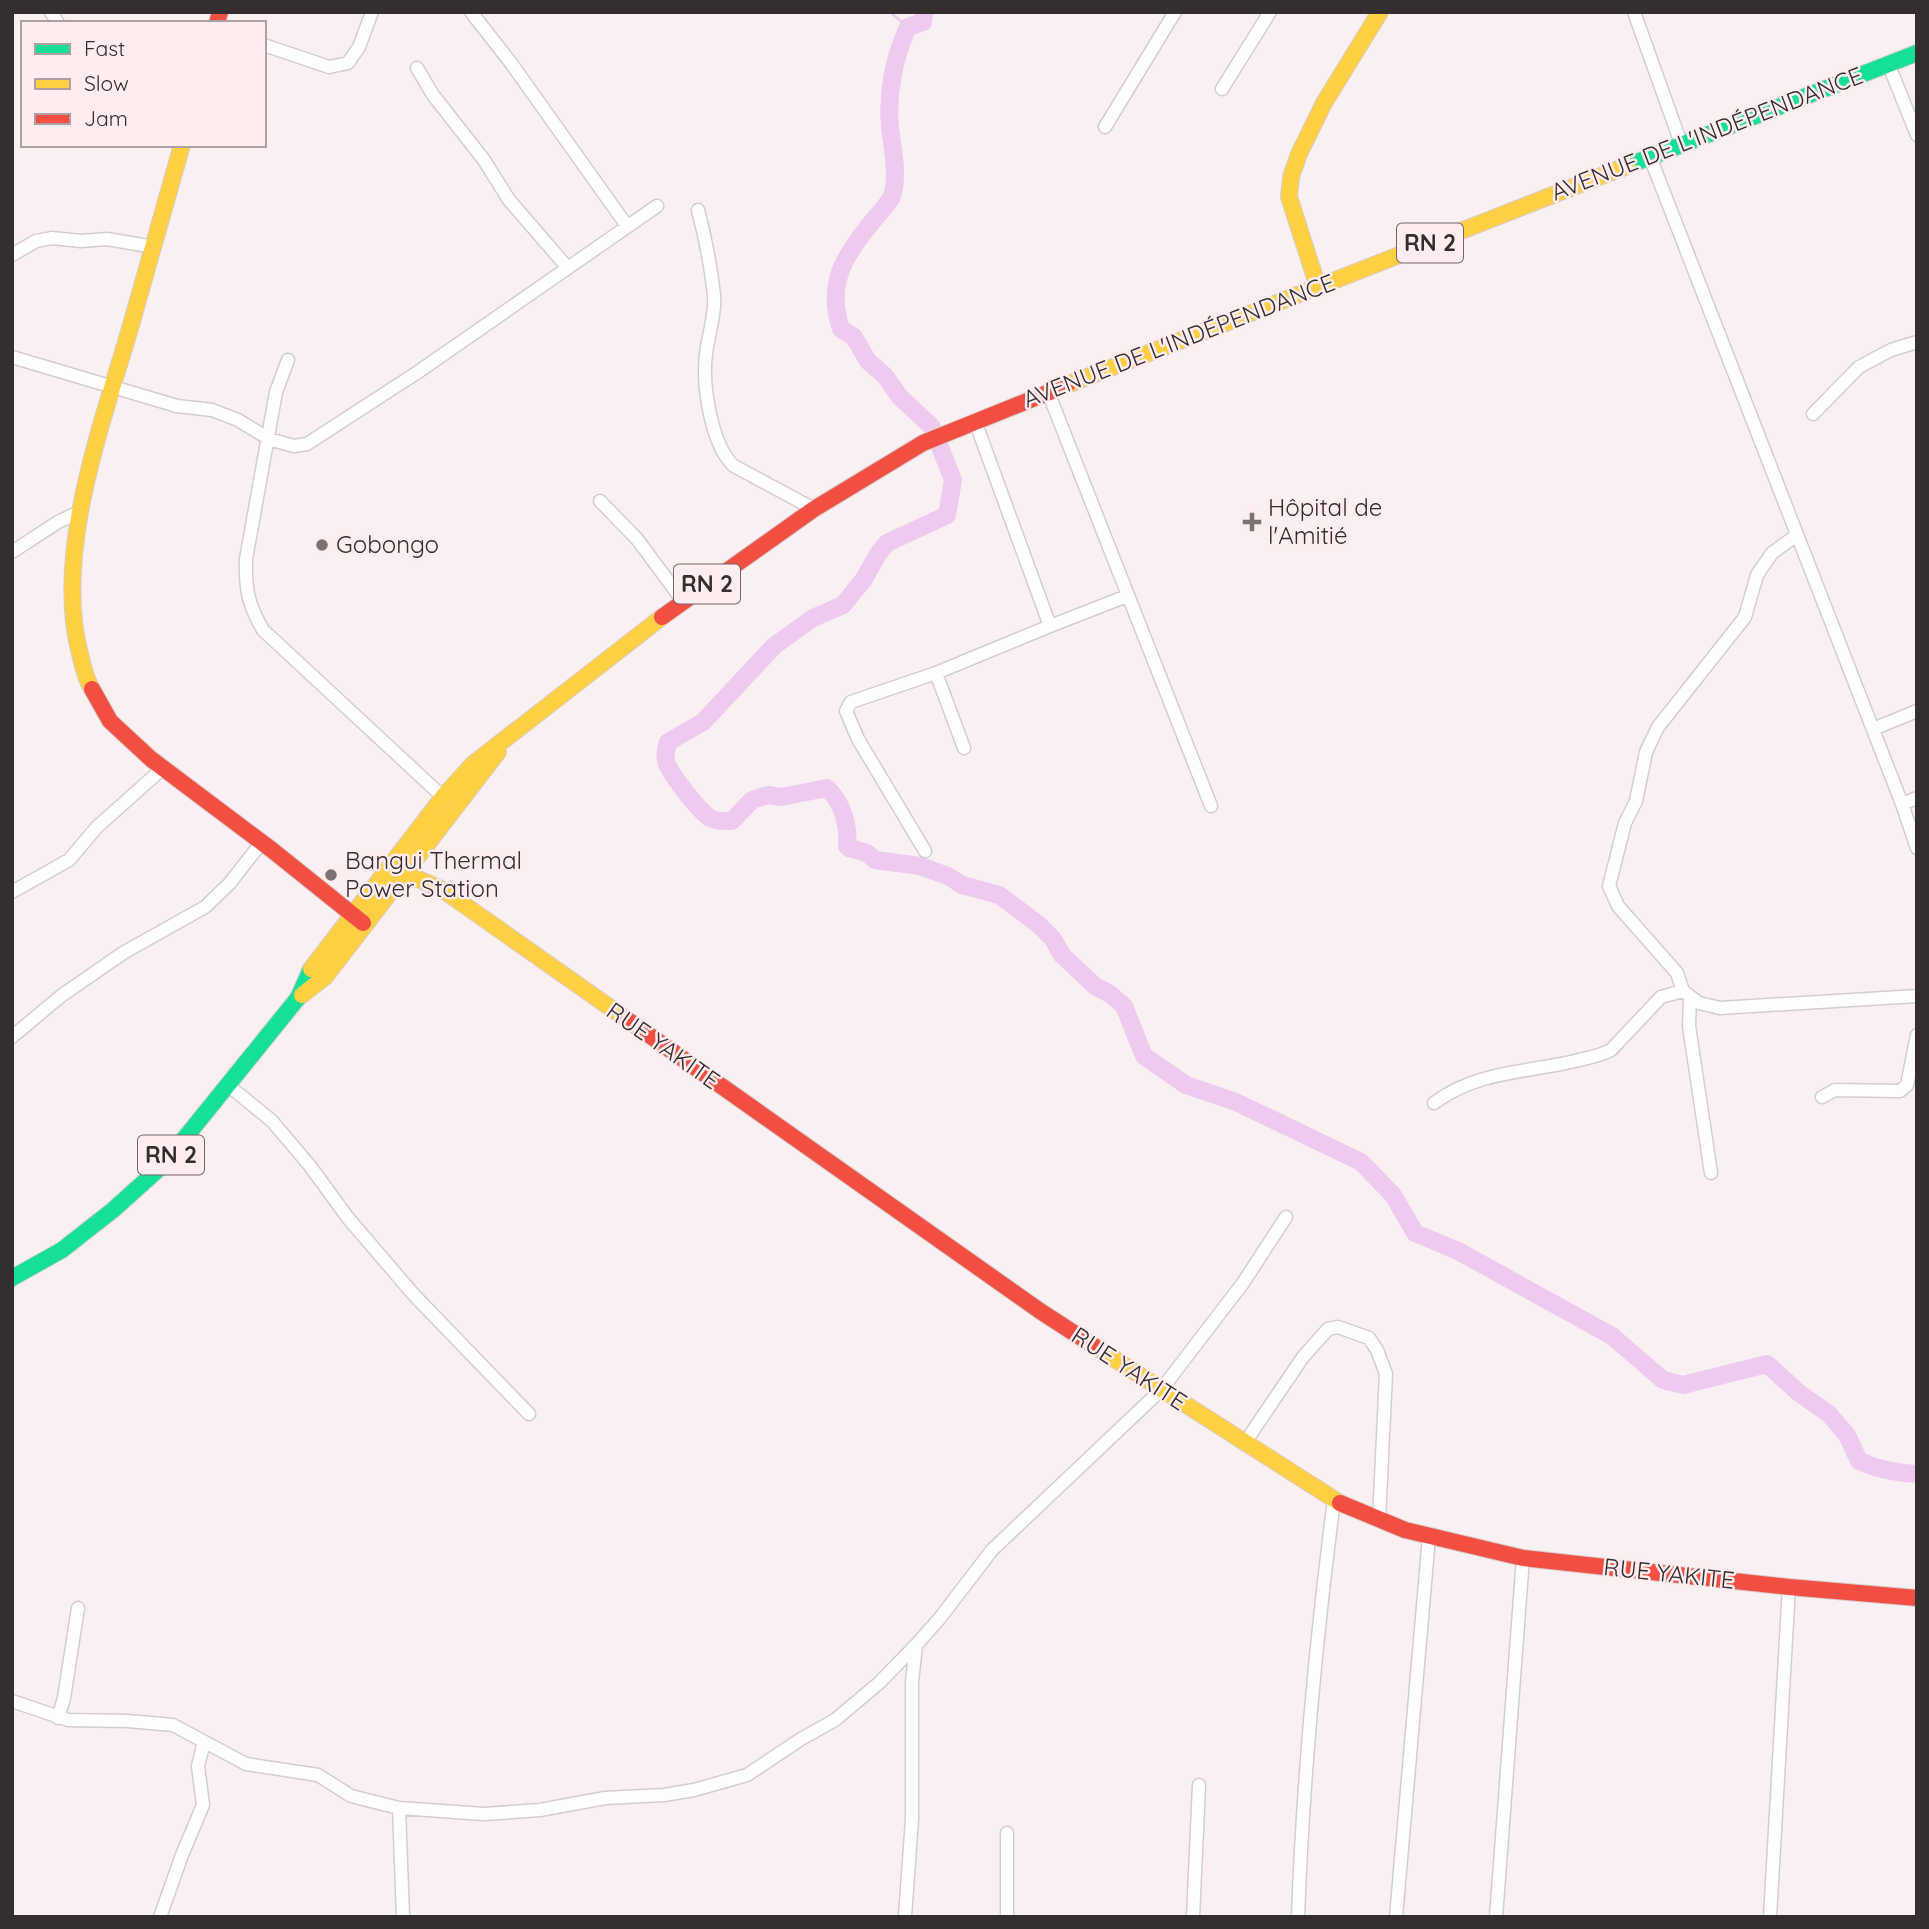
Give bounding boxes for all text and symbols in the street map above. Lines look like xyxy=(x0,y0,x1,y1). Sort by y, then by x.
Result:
legend xyxy=(21,21,266,147)
text: Fast xyxy=(84,35,125,61)
street label: AVENUE DE L'INDÉPENDANCE xyxy=(1546,60,1867,207)
text: Slow xyxy=(84,70,129,96)
text: Jam xyxy=(84,105,128,131)
road number: RN 2 xyxy=(1397,224,1463,262)
street label: AVENUE DE L'INDÉPENDANCE xyxy=(1018,267,1339,414)
place label: Hôpital de l'Amitié xyxy=(1268,492,1382,550)
marker: Hôpital de l'Amitié xyxy=(1242,512,1262,532)
place label: Gobongo xyxy=(336,529,439,559)
marker: Gobongo xyxy=(314,537,330,553)
road number: RN 2 xyxy=(674,564,740,604)
place label: Bangui Thermal Power Station xyxy=(345,845,522,903)
marker: Bangui Thermal Power Station xyxy=(323,867,339,883)
street label: RUE YAKITE xyxy=(601,995,726,1095)
road number: RN 2 xyxy=(138,1136,204,1174)
street label: RUE YAKITE xyxy=(1066,1320,1193,1417)
street label: RUE YAKITE xyxy=(1602,1551,1736,1595)

